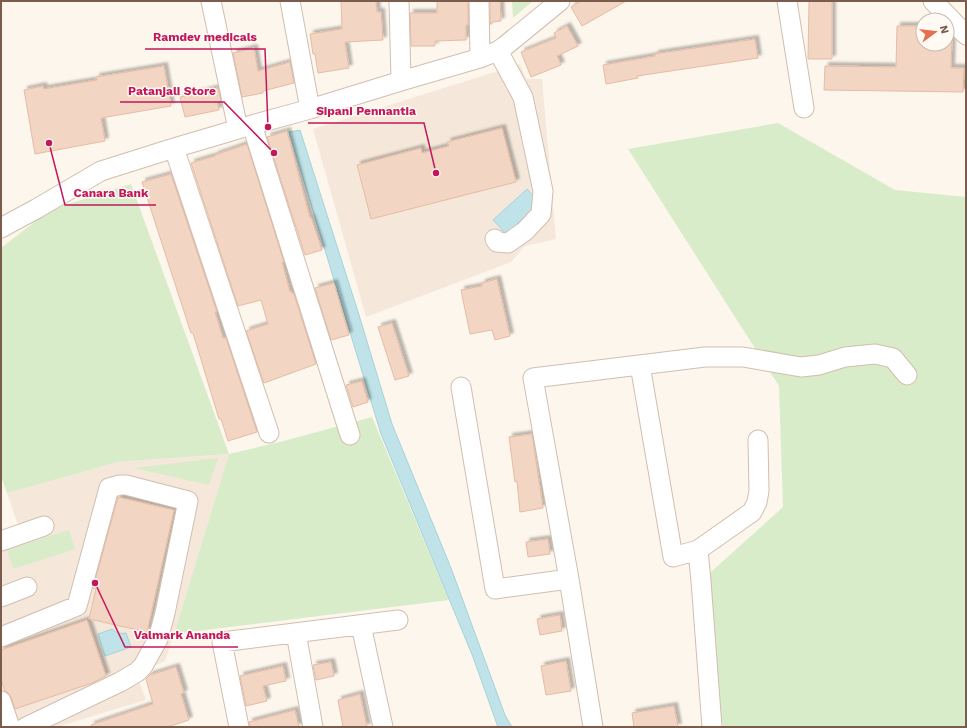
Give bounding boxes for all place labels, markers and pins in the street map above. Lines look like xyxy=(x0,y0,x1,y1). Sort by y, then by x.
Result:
callout: Ramdev medicals xyxy=(145,25,265,49)
callout: Patanjali Store xyxy=(120,78,224,102)
callout: Sipani Pennantia xyxy=(308,99,424,123)
callout: Canara Bank xyxy=(65,181,156,205)
callout: Valmark Ananda xyxy=(125,623,238,647)

